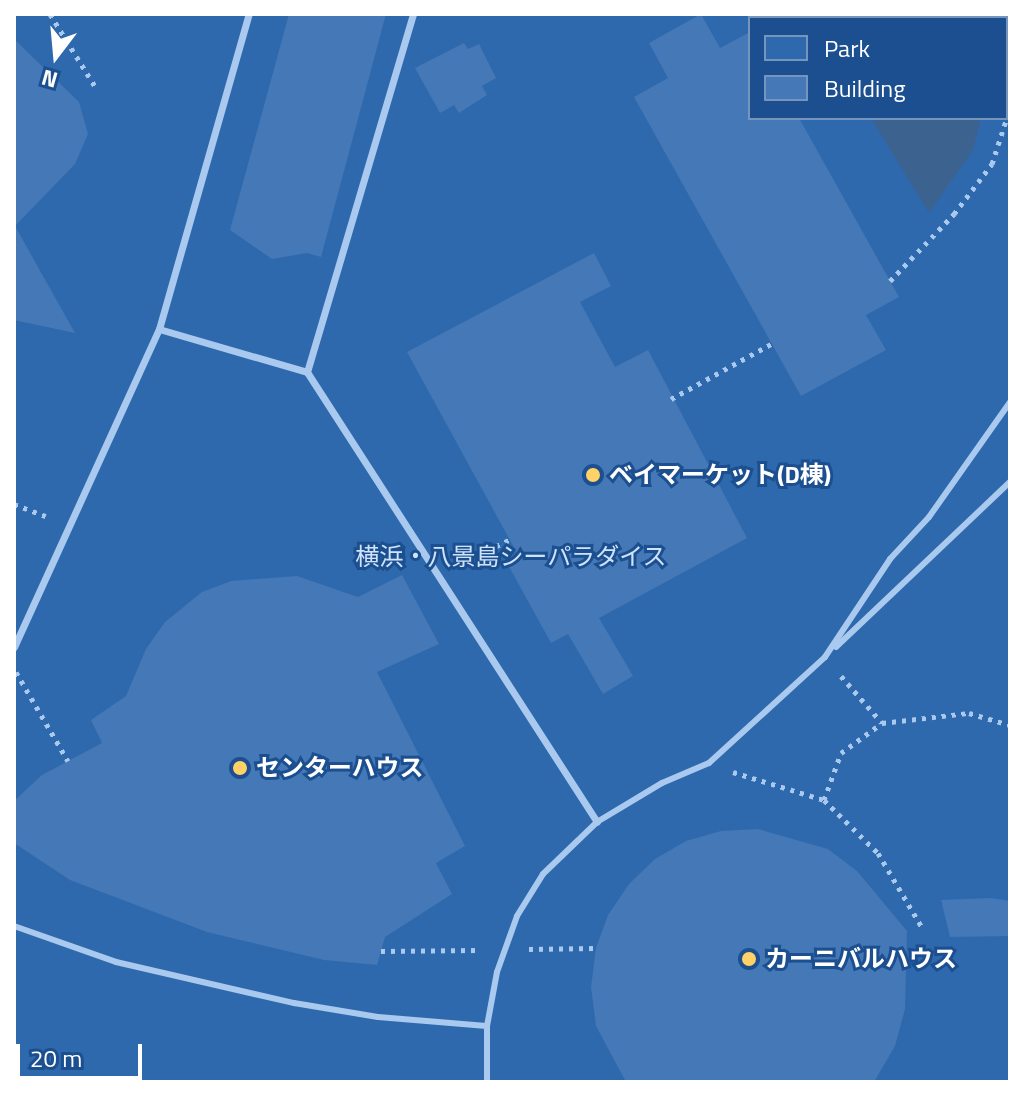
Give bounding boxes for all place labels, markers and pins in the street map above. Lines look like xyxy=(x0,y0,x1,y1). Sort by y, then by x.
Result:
place label: ベイマーケット(D棟) xyxy=(609,461,831,489)
marker: ベイマーケット(D棟) xyxy=(584,466,602,484)
place label: センターハウス xyxy=(256,754,424,782)
marker: センターハウス xyxy=(231,759,249,777)
place label: カーニバルハウス xyxy=(765,945,957,973)
marker: カーニバルハウス xyxy=(740,950,758,968)

